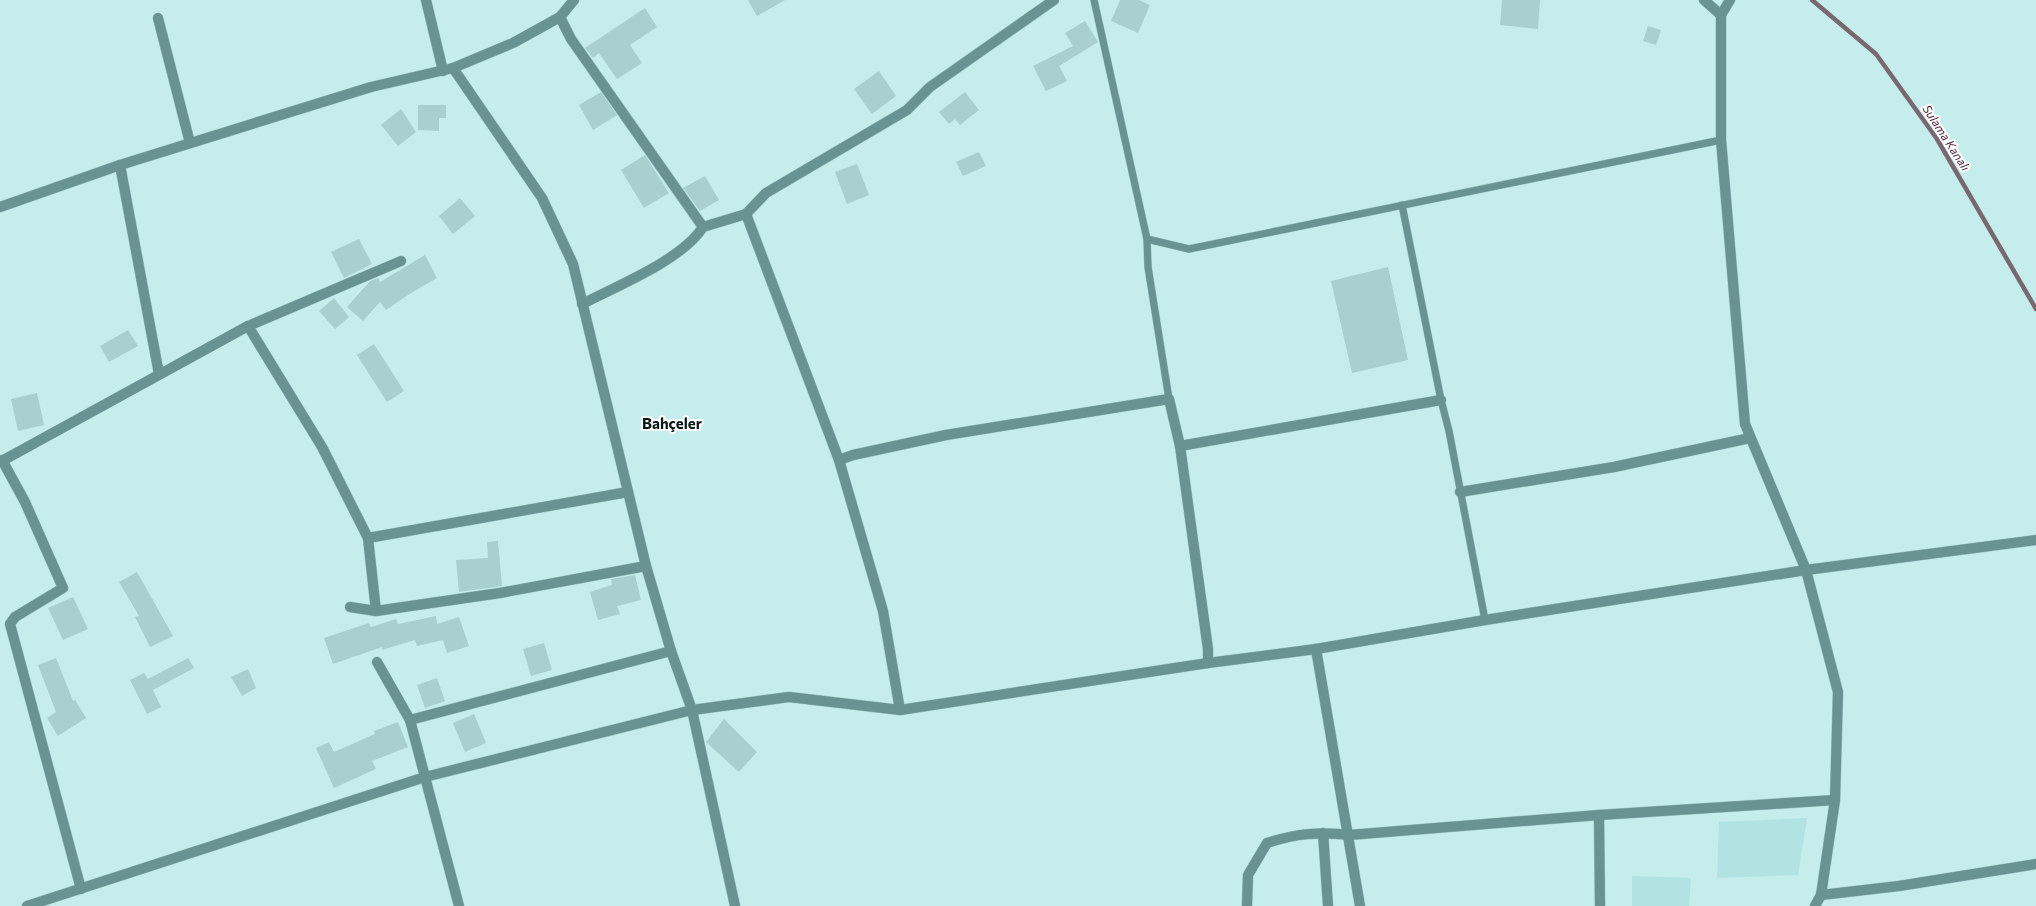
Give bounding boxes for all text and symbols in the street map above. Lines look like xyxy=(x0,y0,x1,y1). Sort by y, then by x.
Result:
water label: Sulama Kanalı xyxy=(1920,102,1973,173)
district label: Bahçeler xyxy=(642,414,702,432)

